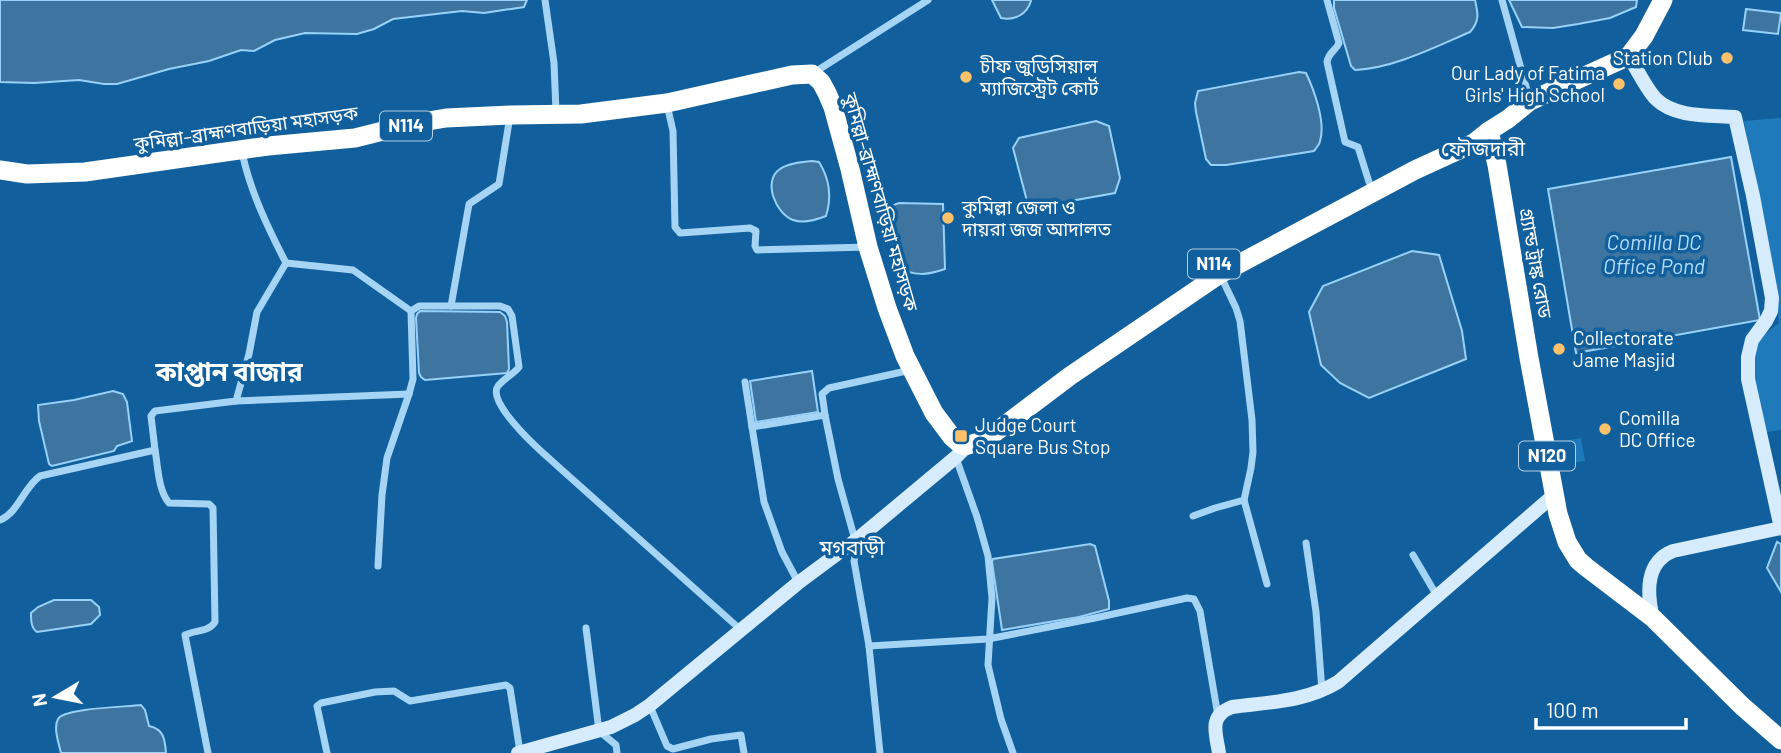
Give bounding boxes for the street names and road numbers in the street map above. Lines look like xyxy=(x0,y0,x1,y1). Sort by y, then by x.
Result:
street label: কুমিল্লা–ব্রাহ্মণবাড়িয়া মহাসড়ক xyxy=(838,89,924,315)
street label: কুমিল্লা–ব্রাহ্মণবাড়িয়া মহাসড়ক xyxy=(131,100,360,156)
road number: N114 xyxy=(380,112,432,140)
street label: গ্র্যান্ড ট্রাঙ্ক রোড xyxy=(1515,206,1558,320)
road number: N114 xyxy=(1188,250,1240,278)
road number: N120 xyxy=(1519,442,1575,470)

